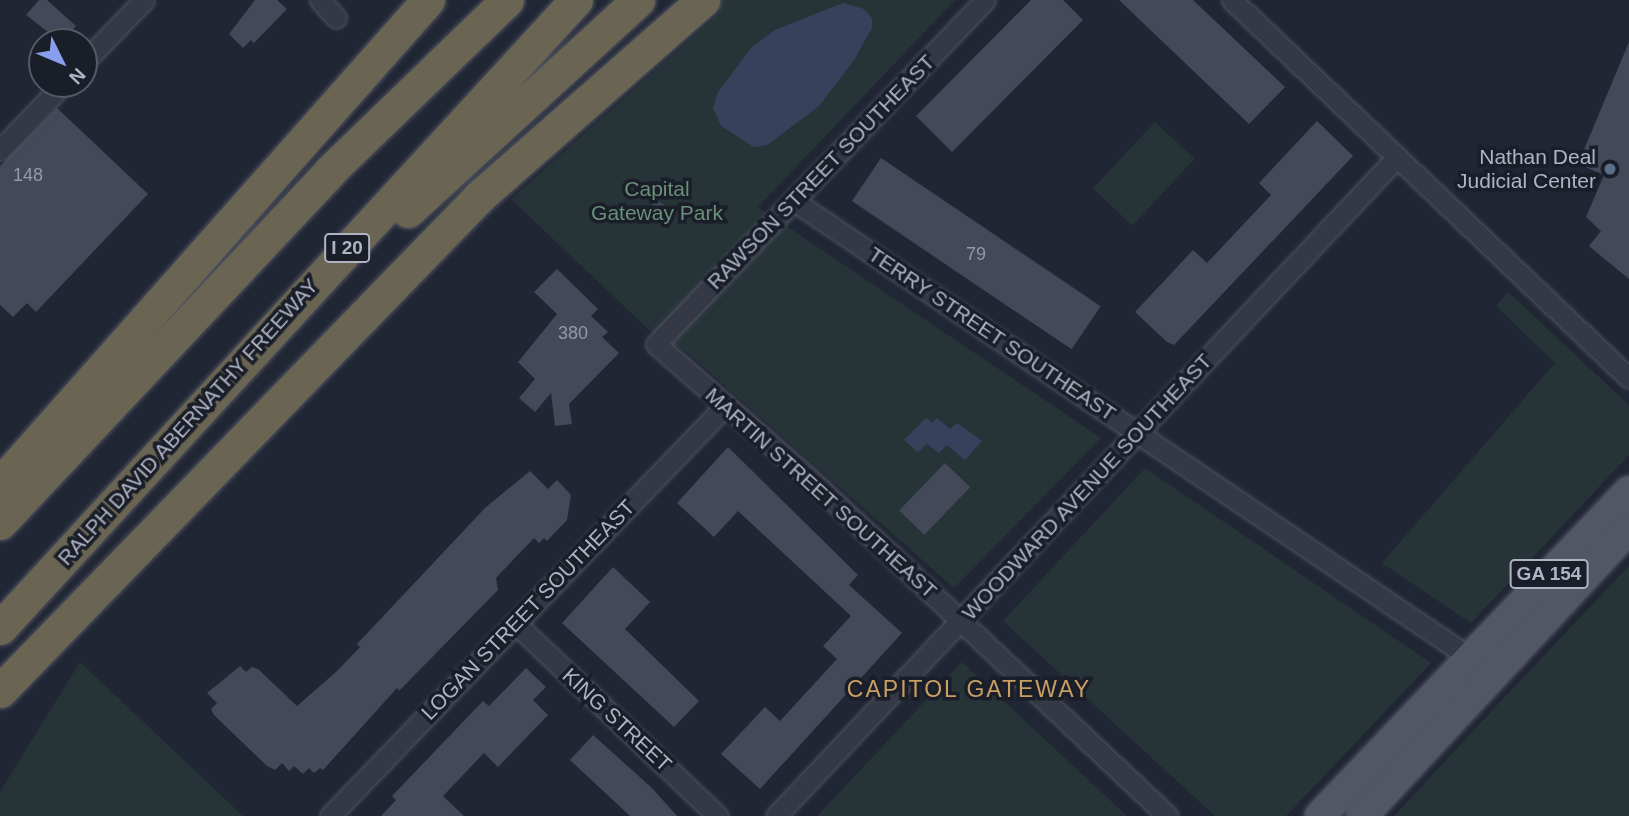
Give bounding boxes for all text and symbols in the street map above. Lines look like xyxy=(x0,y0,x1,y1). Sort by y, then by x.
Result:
north arrow xyxy=(28,28,98,98)
street label: RAWSON STREET SOUTHEAST xyxy=(702,49,940,295)
text: N xyxy=(65,64,90,88)
place label: Nathan Deal Judicial Center xyxy=(1457,144,1596,194)
marker: Nathan Deal Judicial Center xyxy=(1602,161,1618,177)
house number: 148 xyxy=(13,164,43,186)
park label: Capital Gateway Park xyxy=(591,176,723,226)
road number: I 20 xyxy=(322,232,372,264)
street label: TERRY STREET SOUTHEAST xyxy=(863,241,1121,427)
house number: 79 xyxy=(966,243,986,265)
street label: RALPH DAVID ABERNATHY FREEWAY xyxy=(52,273,324,571)
house number: 380 xyxy=(558,322,588,344)
street label: WOODWARD AVENUE SOUTHEAST xyxy=(956,348,1218,626)
street label: MARTIN STREET SOUTHEAST xyxy=(700,382,942,604)
street label: LOGAN STREET SOUTHEAST xyxy=(416,495,640,725)
road number: GA 154 xyxy=(1509,558,1589,590)
street label: KING STREET xyxy=(557,663,677,777)
district label: CAPITOL GATEWAY xyxy=(848,675,1090,703)

